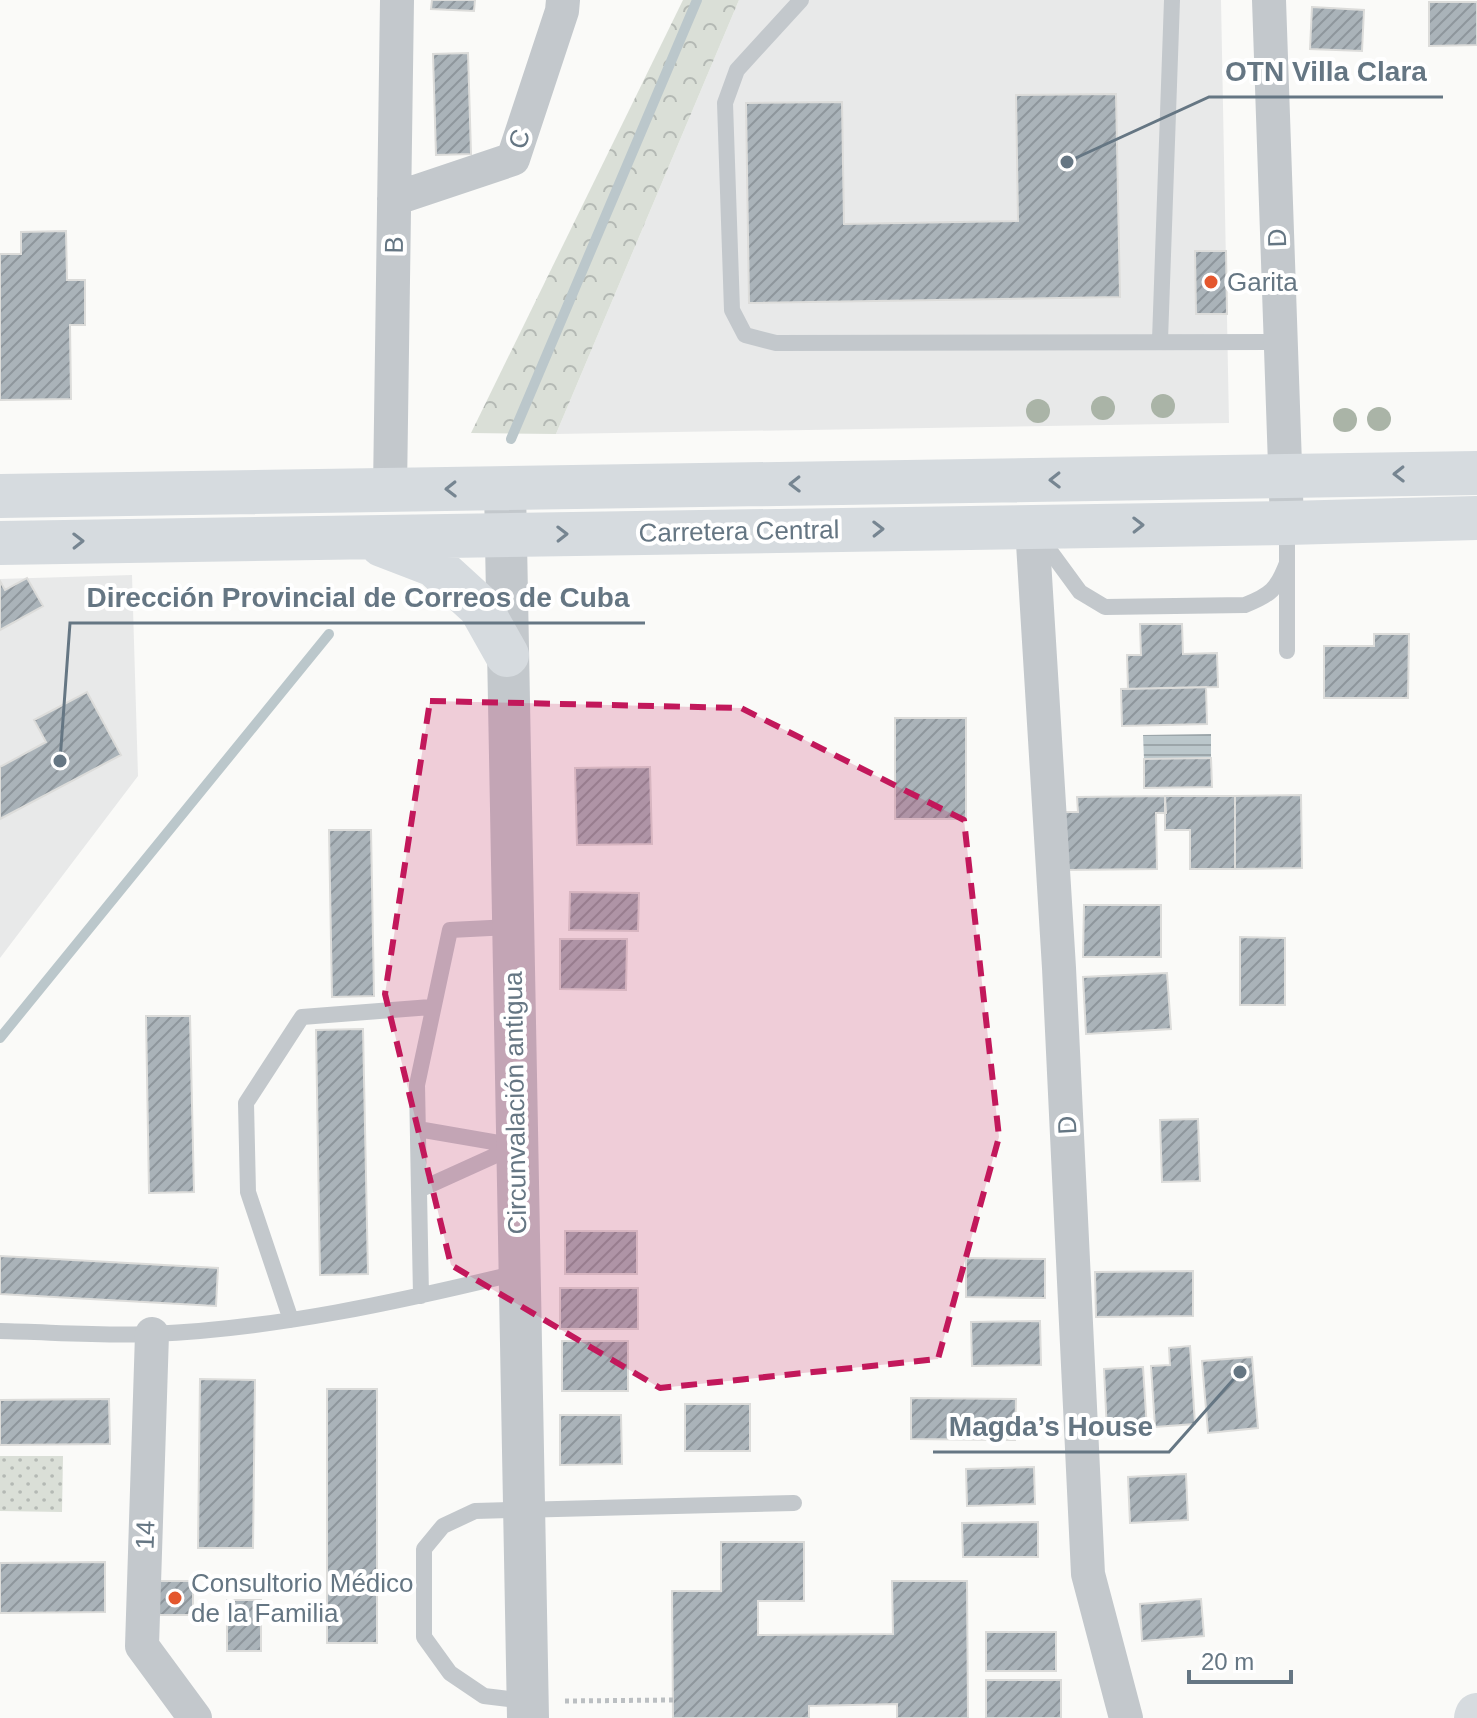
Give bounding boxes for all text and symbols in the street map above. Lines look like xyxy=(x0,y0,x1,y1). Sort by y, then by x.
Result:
callout: OTN Villa Clara xyxy=(1209,45,1443,97)
text: OTN Villa Clara xyxy=(1225,56,1427,87)
street label: C xyxy=(502,125,536,153)
street label: D xyxy=(1262,228,1292,248)
street label: B xyxy=(379,236,409,254)
place label: Garita xyxy=(1227,267,1298,297)
marker: Garita xyxy=(1202,273,1220,291)
one-way arrow xyxy=(1392,466,1405,483)
one-way arrow xyxy=(1048,471,1061,488)
one-way arrow xyxy=(788,475,801,492)
one-way arrow xyxy=(444,480,457,498)
street label: Carretera Central xyxy=(638,514,840,548)
one-way arrow xyxy=(1132,517,1145,534)
one-way arrow xyxy=(872,521,885,538)
one-way arrow xyxy=(556,525,569,543)
one-way arrow xyxy=(72,533,85,550)
callout: Dirección Provincial de Correos de Cuba xyxy=(70,571,645,623)
text: Dirección Provincial de Correos de Cuba xyxy=(86,582,630,613)
street label: Circunvalación antigua xyxy=(498,971,532,1235)
street label: D xyxy=(1052,1115,1082,1135)
callout: Magda’s House xyxy=(933,1400,1169,1452)
text: Magda’s House xyxy=(949,1411,1153,1442)
street label: 14 xyxy=(130,1520,160,1550)
place label: Consultorio Médico de la Familia xyxy=(191,1568,414,1628)
marker: Consultorio Médico de la Familia xyxy=(166,1589,184,1607)
scale bar xyxy=(1189,1634,1291,1684)
text: 20 m xyxy=(1201,1648,1254,1675)

